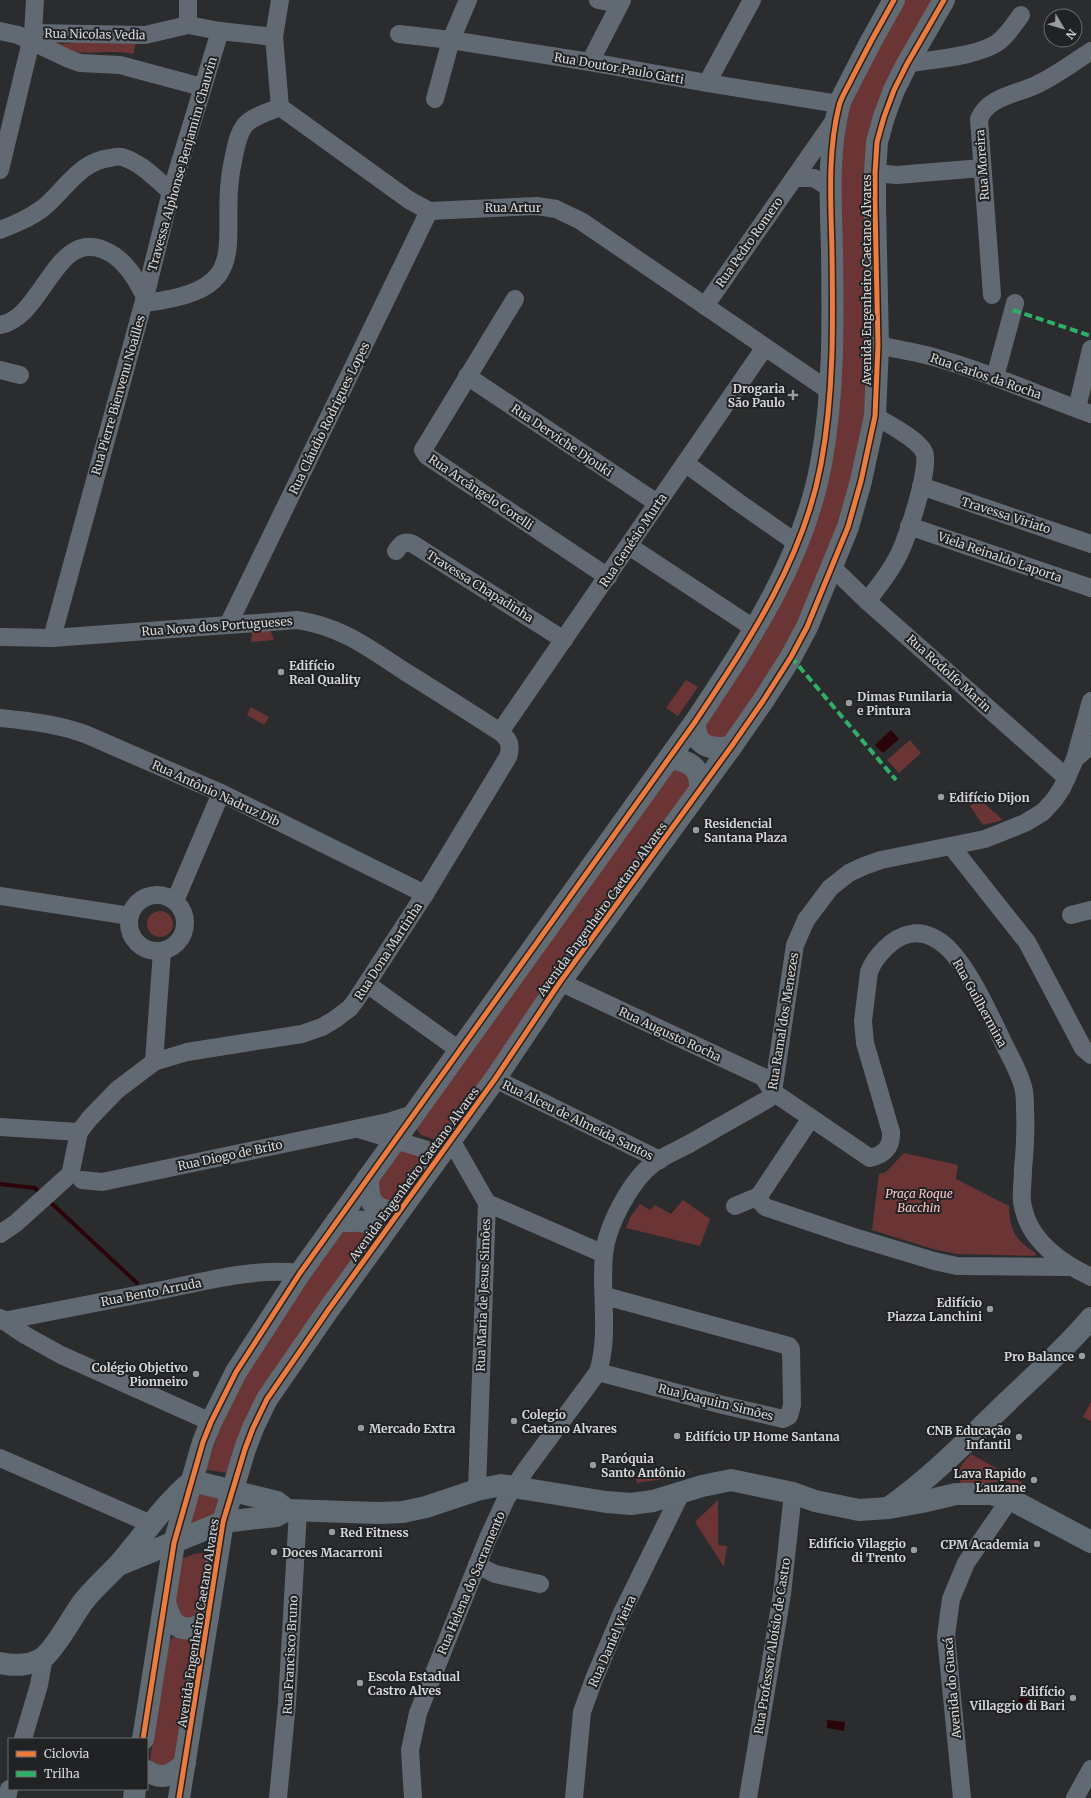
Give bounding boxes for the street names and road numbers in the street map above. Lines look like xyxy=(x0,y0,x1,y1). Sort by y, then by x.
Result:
street label: Rua Nicolas Vedia xyxy=(44,26,146,42)
street label: Rua Doutor Paulo Gatti xyxy=(553,49,685,87)
street label: Travessa Alphonse Benjamim Chauvin xyxy=(144,55,220,273)
street label: Rua Moreira xyxy=(972,129,992,201)
street label: Avenida Engenheiro Caetano Alvares xyxy=(859,174,874,387)
street label: Rua Pedro Romero xyxy=(712,194,786,290)
street label: Rua Artur xyxy=(485,200,542,215)
street label: Rua Pierre Bienvenu Noailles xyxy=(88,313,148,477)
street label: Rua Cláudio Rodrigues Lopes xyxy=(286,339,373,497)
street label: Rua Carlos da Rocha xyxy=(929,350,1044,402)
street label: Rua Derviche Djouki xyxy=(509,401,615,479)
street label: Rua Arcângelo Corelli xyxy=(426,451,536,533)
street label: Rua Genésio Murta xyxy=(596,490,670,590)
street label: Travessa Viriato xyxy=(959,493,1053,537)
street label: Viela Reinaldo Laporta xyxy=(935,528,1064,585)
street label: Travessa Chapadinha xyxy=(424,547,537,625)
street label: Rua Nova dos Portugueses xyxy=(141,613,293,639)
street label: Rua Rodolfo Marin xyxy=(904,631,994,715)
street label: Rua Antônio Nadruz Dib xyxy=(150,757,282,829)
street label: Avenida Engenheiro Caetano Alvares xyxy=(533,819,670,1000)
street label: Rua Dona Martinha xyxy=(351,899,425,1003)
street label: Rua Ramal dos Menezes xyxy=(765,951,801,1091)
street label: Rua Guilhermina xyxy=(950,956,1011,1050)
street label: Rua Augusto Rocha xyxy=(616,1004,724,1065)
street label: Rua Alceu de Almeida Santos xyxy=(500,1077,656,1163)
street label: Avenida Engenheiro Caetano Alvares xyxy=(345,1084,482,1265)
street label: Rua Diogo de Brito xyxy=(176,1137,284,1173)
street label: Rua Maria de Jesus Simões xyxy=(473,1218,493,1372)
street label: Rua Bento Arruda xyxy=(99,1275,203,1309)
street label: Rua Joaquim Simões xyxy=(657,1380,775,1424)
street label: Rua Helena do Sacramento xyxy=(434,1509,508,1657)
street label: Avenida Engenheiro Caetano Alvares xyxy=(174,1517,222,1729)
street label: Rua Professor Aloísio de Castro xyxy=(751,1557,793,1735)
street label: Rua Daniel Vieira xyxy=(585,1592,639,1689)
street label: Rua Francisco Bruno xyxy=(279,1595,301,1715)
street label: Avenida do Guacá xyxy=(940,1636,964,1740)

